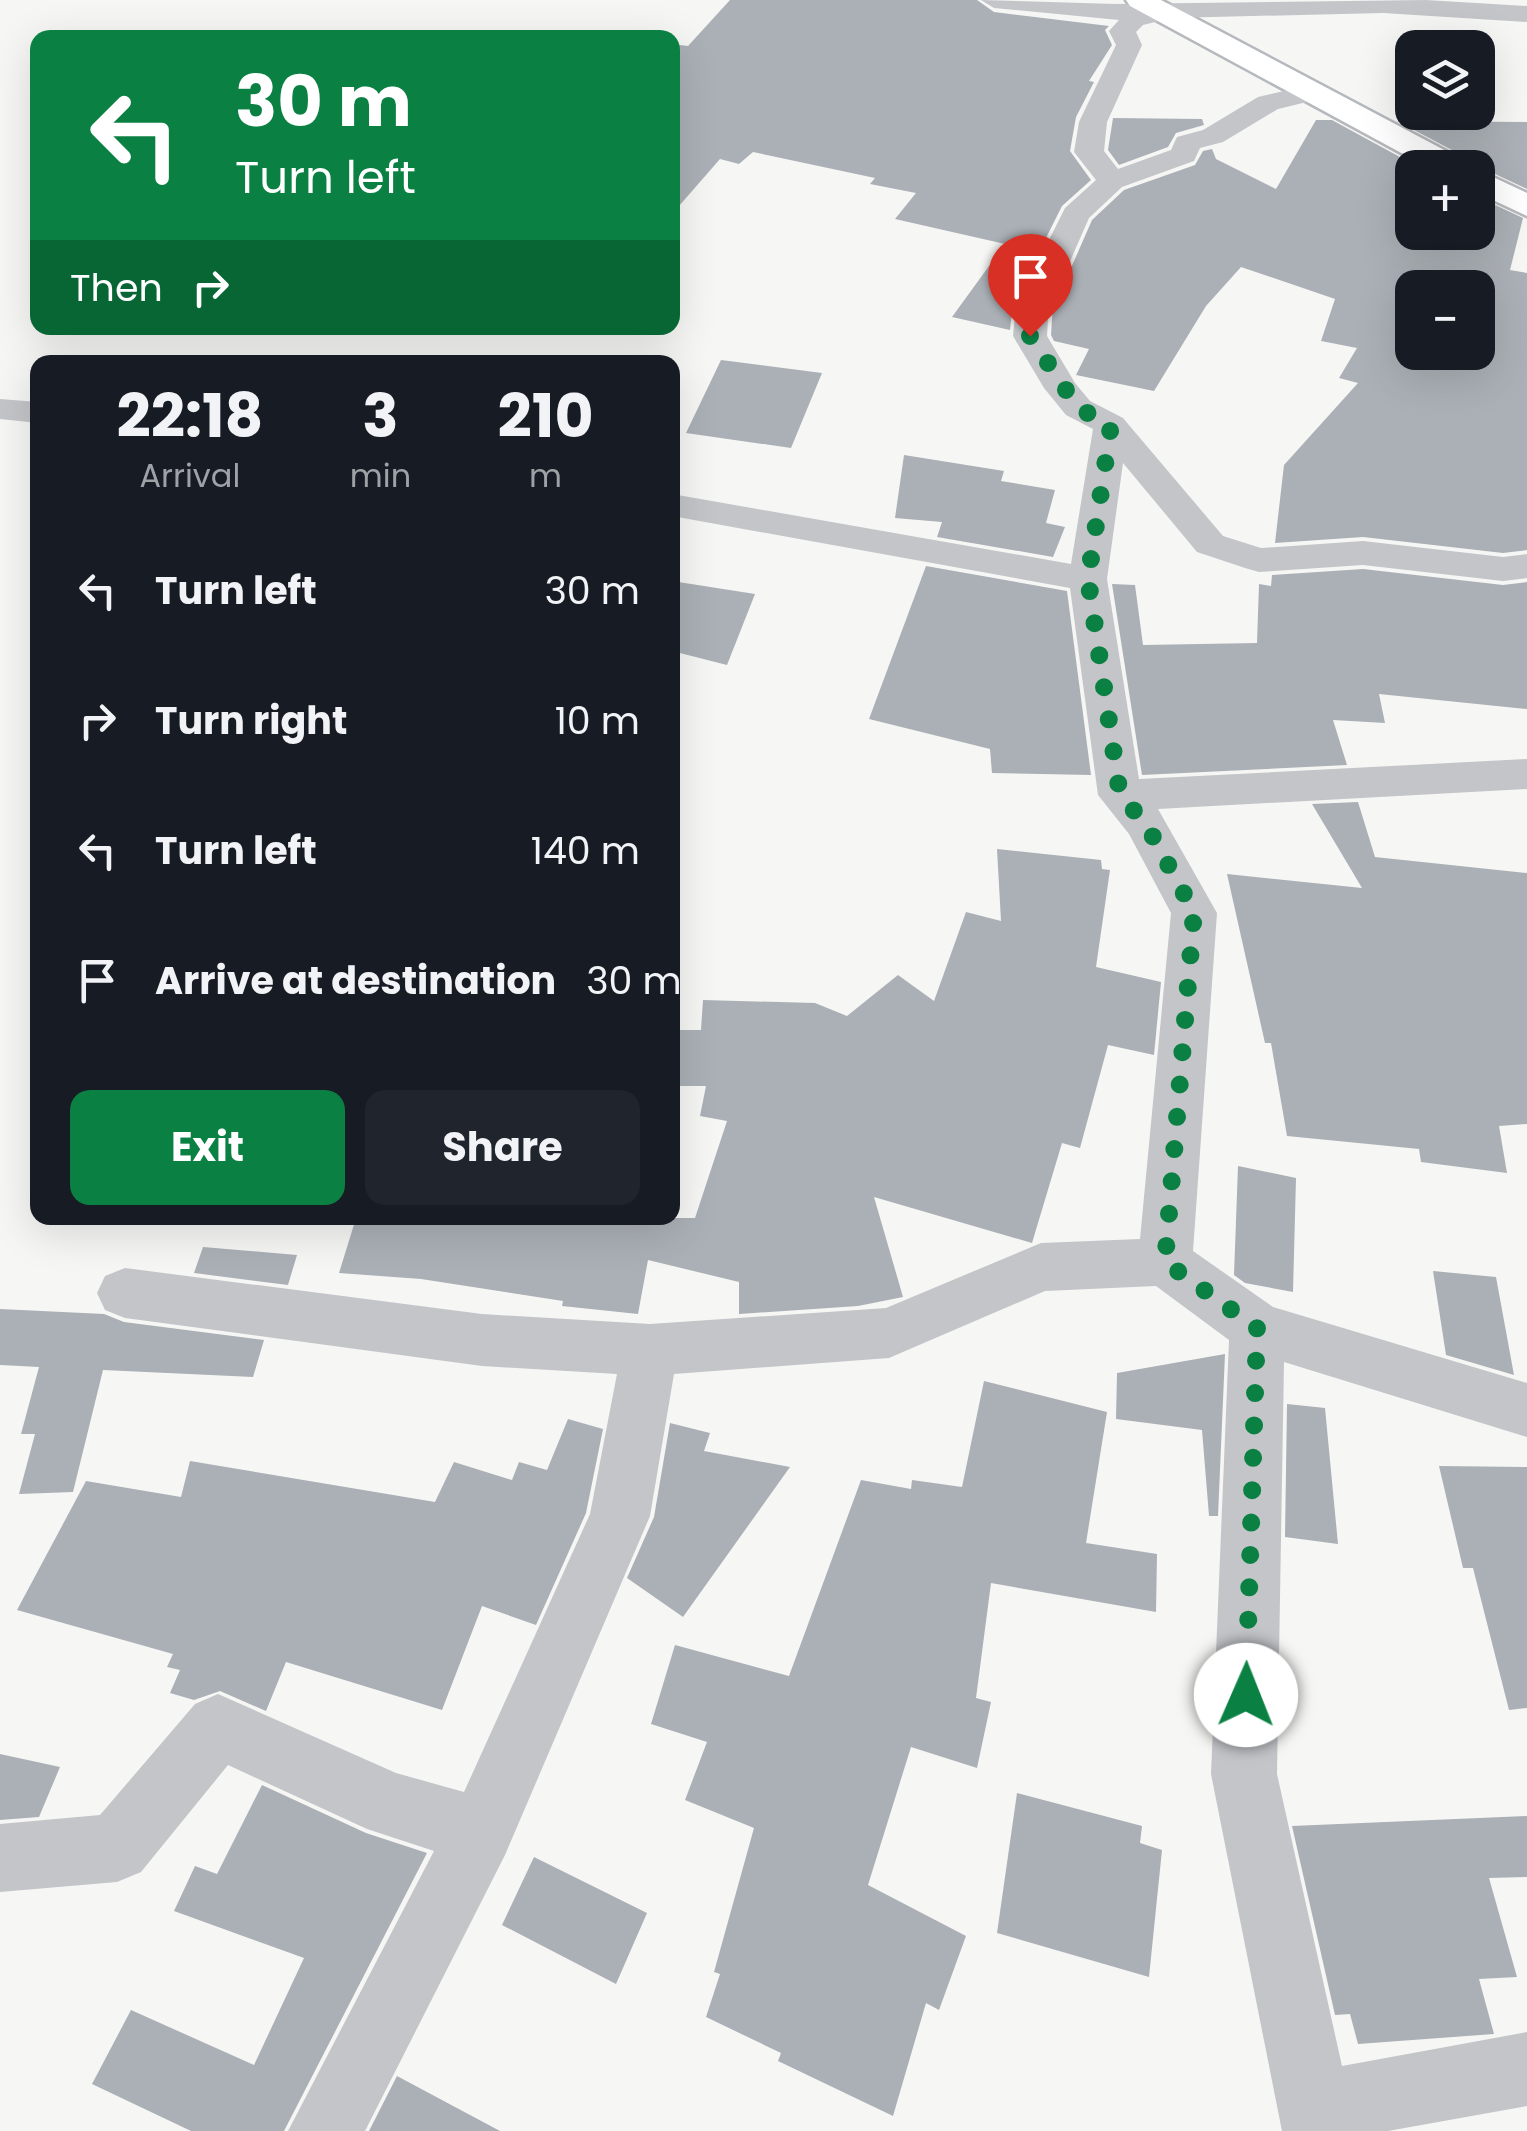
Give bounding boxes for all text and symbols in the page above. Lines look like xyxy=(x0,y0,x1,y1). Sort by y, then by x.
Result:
map controls xyxy=(1395,30,1495,370)
button: layers xyxy=(1395,30,1495,130)
text: 30 m xyxy=(235,52,412,151)
icon: left xyxy=(70,70,200,200)
text: Turn left xyxy=(235,146,416,209)
button: + xyxy=(1395,150,1495,250)
pin xyxy=(988,234,1073,337)
icon: arrive xyxy=(1003,249,1058,304)
icon: right xyxy=(183,260,238,315)
text: Then xyxy=(70,261,163,314)
button: − xyxy=(1395,270,1495,370)
text: 22:18 xyxy=(116,374,263,458)
text: 3 xyxy=(362,374,399,458)
text: 210 xyxy=(498,374,594,458)
text: Arrival xyxy=(140,453,240,498)
text: min xyxy=(350,453,411,498)
text: m xyxy=(529,453,562,498)
icon: left xyxy=(70,563,125,618)
text: Turn left xyxy=(155,564,317,617)
text: 30 m xyxy=(544,564,640,617)
icon: right xyxy=(70,693,125,748)
text: Turn right xyxy=(155,694,347,747)
text: 10 m xyxy=(555,694,640,747)
icon: left xyxy=(70,823,125,878)
text: Turn left xyxy=(155,824,317,877)
text: 140 m xyxy=(531,824,640,877)
icon: arrive xyxy=(70,953,125,1008)
text: Arrive at destination xyxy=(155,954,556,1007)
text: 30 m xyxy=(586,954,682,1007)
button: Exit xyxy=(70,1090,345,1205)
button: Share xyxy=(365,1090,640,1205)
position arrow xyxy=(1194,1643,1298,1747)

